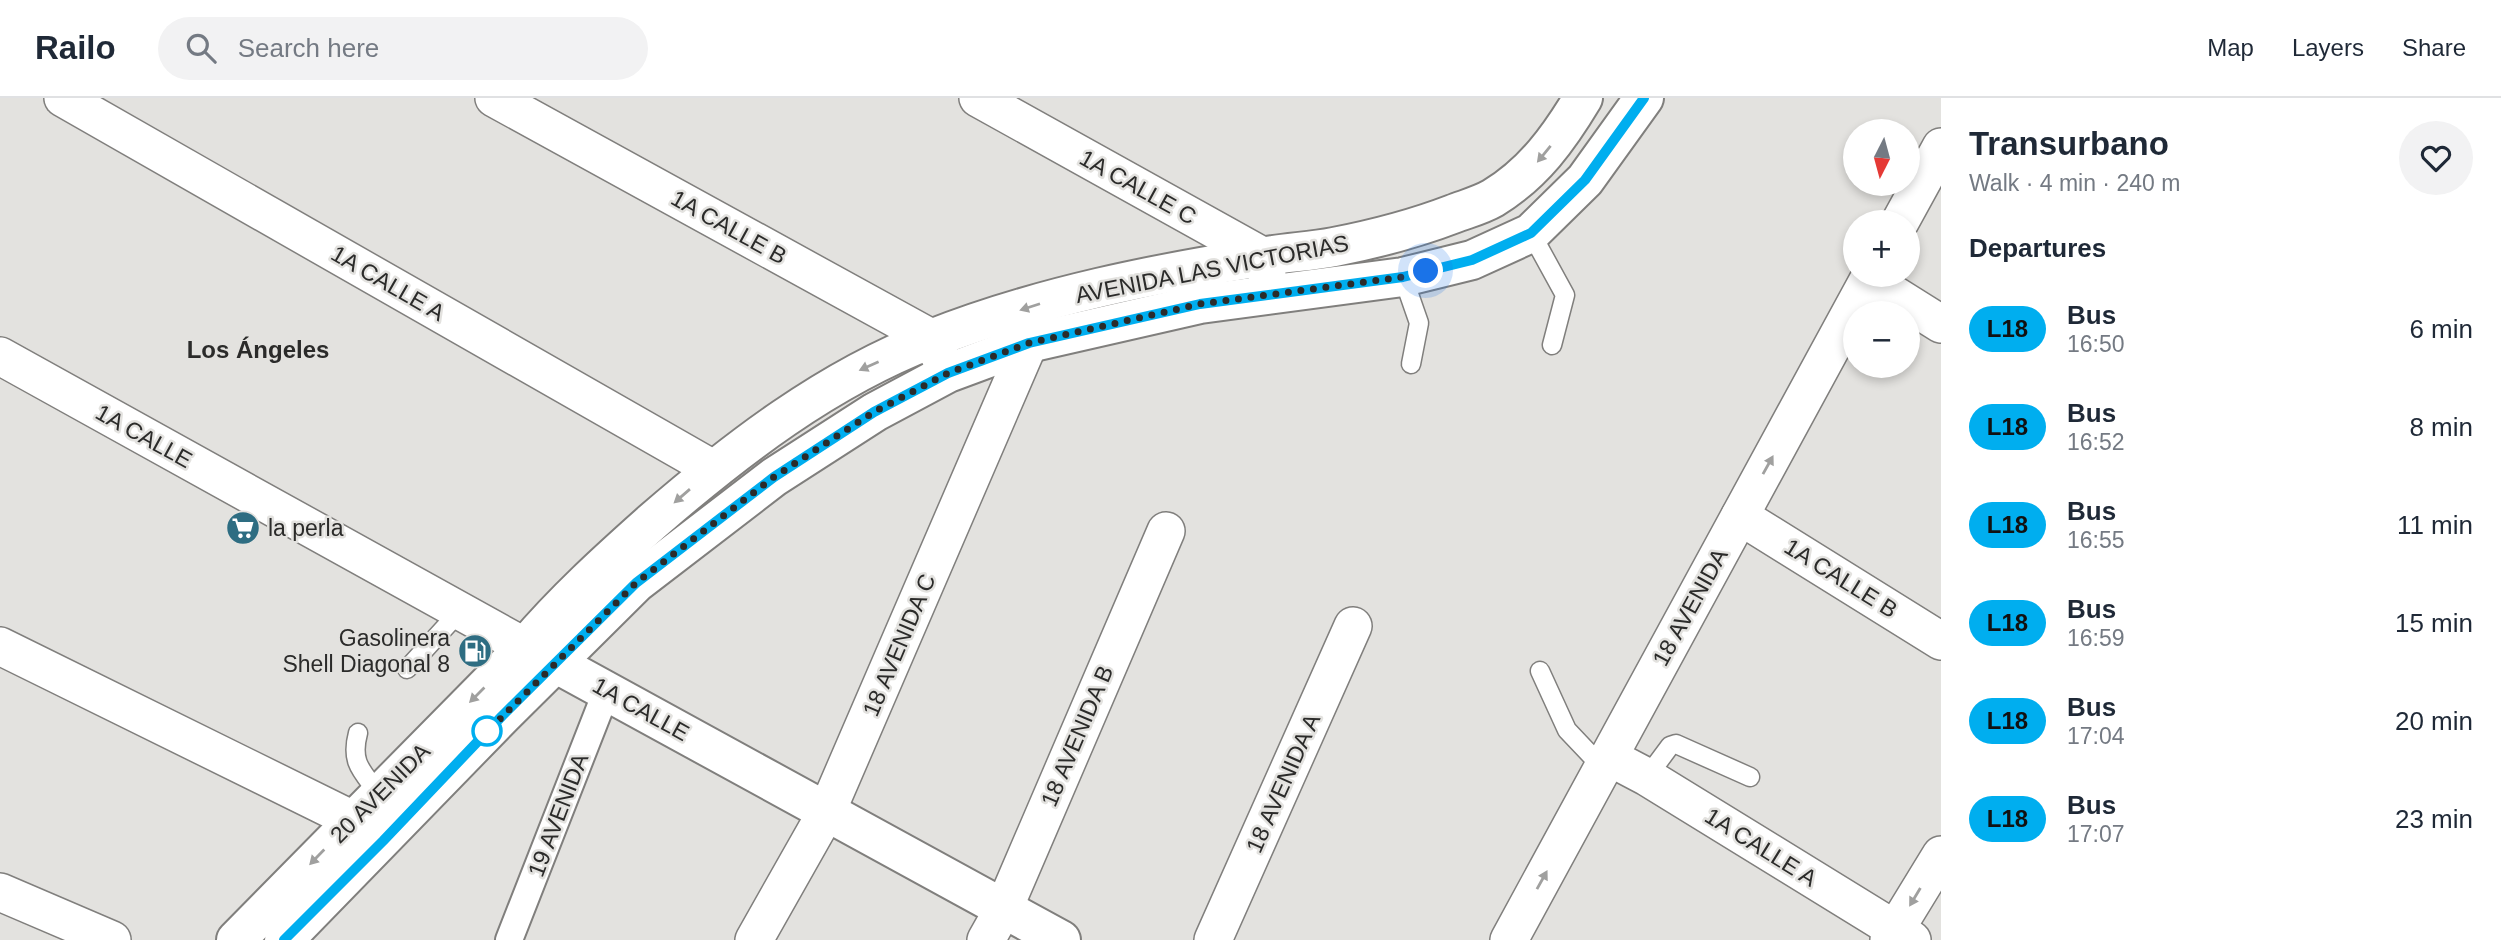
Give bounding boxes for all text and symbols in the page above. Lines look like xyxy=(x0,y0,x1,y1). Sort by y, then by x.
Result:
search box xyxy=(158,17,648,80)
text: Railo xyxy=(35,29,116,66)
icon: search xyxy=(182,29,220,67)
text: Search here xyxy=(238,33,379,63)
text: Map xyxy=(2207,34,2254,61)
text: Layers xyxy=(2292,34,2364,61)
text: Share xyxy=(2402,34,2466,61)
north arrow xyxy=(1843,119,1920,196)
map controls xyxy=(1843,119,1920,378)
button: heart xyxy=(2399,121,2473,195)
text: Transurbano xyxy=(1969,125,2169,162)
street label: 1A CALLE C xyxy=(1075,144,1201,230)
one-way arrow xyxy=(1537,144,1552,162)
text: Walk · 4 min · 240 m xyxy=(1969,170,2180,196)
street label: 1A CALLE B xyxy=(667,185,791,269)
button: + xyxy=(1843,210,1920,287)
street label: AVENIDA LAS VICTORIAS xyxy=(1073,230,1351,308)
text: Departures xyxy=(1969,233,2106,263)
street label: 1A CALLE A xyxy=(327,240,450,326)
your location xyxy=(1408,253,1443,288)
text: Bus xyxy=(2067,300,2116,330)
button: − xyxy=(1843,301,1920,378)
one-way arrow xyxy=(1019,302,1040,312)
text: 6 min xyxy=(2409,314,2473,344)
text: L18 xyxy=(1987,315,2028,342)
text: 16:50 xyxy=(2067,331,2125,357)
district label: Los Ángeles xyxy=(187,336,329,363)
one-way arrow xyxy=(858,361,879,372)
text: Bus xyxy=(2067,398,2116,428)
street label: 1A CALLE xyxy=(91,399,197,473)
text: 8 min xyxy=(2409,412,2473,442)
text: L18 xyxy=(1987,413,2028,440)
text: 16:52 xyxy=(2067,429,2125,455)
one-way arrow xyxy=(1762,455,1774,475)
one-way arrow xyxy=(673,488,691,504)
text: Bus xyxy=(2067,496,2116,526)
supermarket icon: la perla xyxy=(224,509,262,547)
text: 11 min xyxy=(2397,510,2473,540)
text: L18 xyxy=(1987,511,2028,538)
place label: la perla xyxy=(268,515,344,541)
text: 16:55 xyxy=(2067,527,2125,553)
street label: 1A CALLE B xyxy=(1780,533,1902,623)
street label: 18 AVENIDA xyxy=(1647,543,1733,670)
street label: 18 AVENIDA C xyxy=(857,570,941,720)
text: Bus xyxy=(2067,594,2116,624)
text: 15 min xyxy=(2395,608,2473,638)
text: L18 xyxy=(1987,609,2028,636)
place label: Gasolinera Shell Diagonal 8 xyxy=(282,625,450,677)
text: 16:59 xyxy=(2067,625,2125,651)
fuel station icon: Gasolinera Shell Diagonal 8 xyxy=(456,632,494,670)
street label: 18 AVENIDA B xyxy=(1036,662,1118,810)
street label: 1A CALLE xyxy=(588,672,694,746)
one-way arrow xyxy=(469,686,485,703)
text: Bus xyxy=(2067,692,2116,722)
text: 20 min xyxy=(2395,706,2473,736)
text: L18 xyxy=(1987,707,2028,734)
street label: 18 AVENIDA A xyxy=(1241,709,1325,856)
unlabelled marker xyxy=(472,716,502,746)
text: 17:04 xyxy=(2067,723,2125,749)
street label: 20 AVENIDA xyxy=(325,737,436,848)
street label: 19 AVENIDA xyxy=(523,749,594,880)
text: Bus xyxy=(2067,790,2116,820)
street label: 1A CALLE A xyxy=(1700,802,1822,892)
text: 23 min xyxy=(2395,804,2473,834)
text: L18 xyxy=(1987,805,2028,832)
text: 17:07 xyxy=(2067,821,2125,847)
one-way arrow xyxy=(309,848,325,865)
one-way arrow xyxy=(1536,870,1548,890)
one-way arrow xyxy=(1909,888,1922,907)

